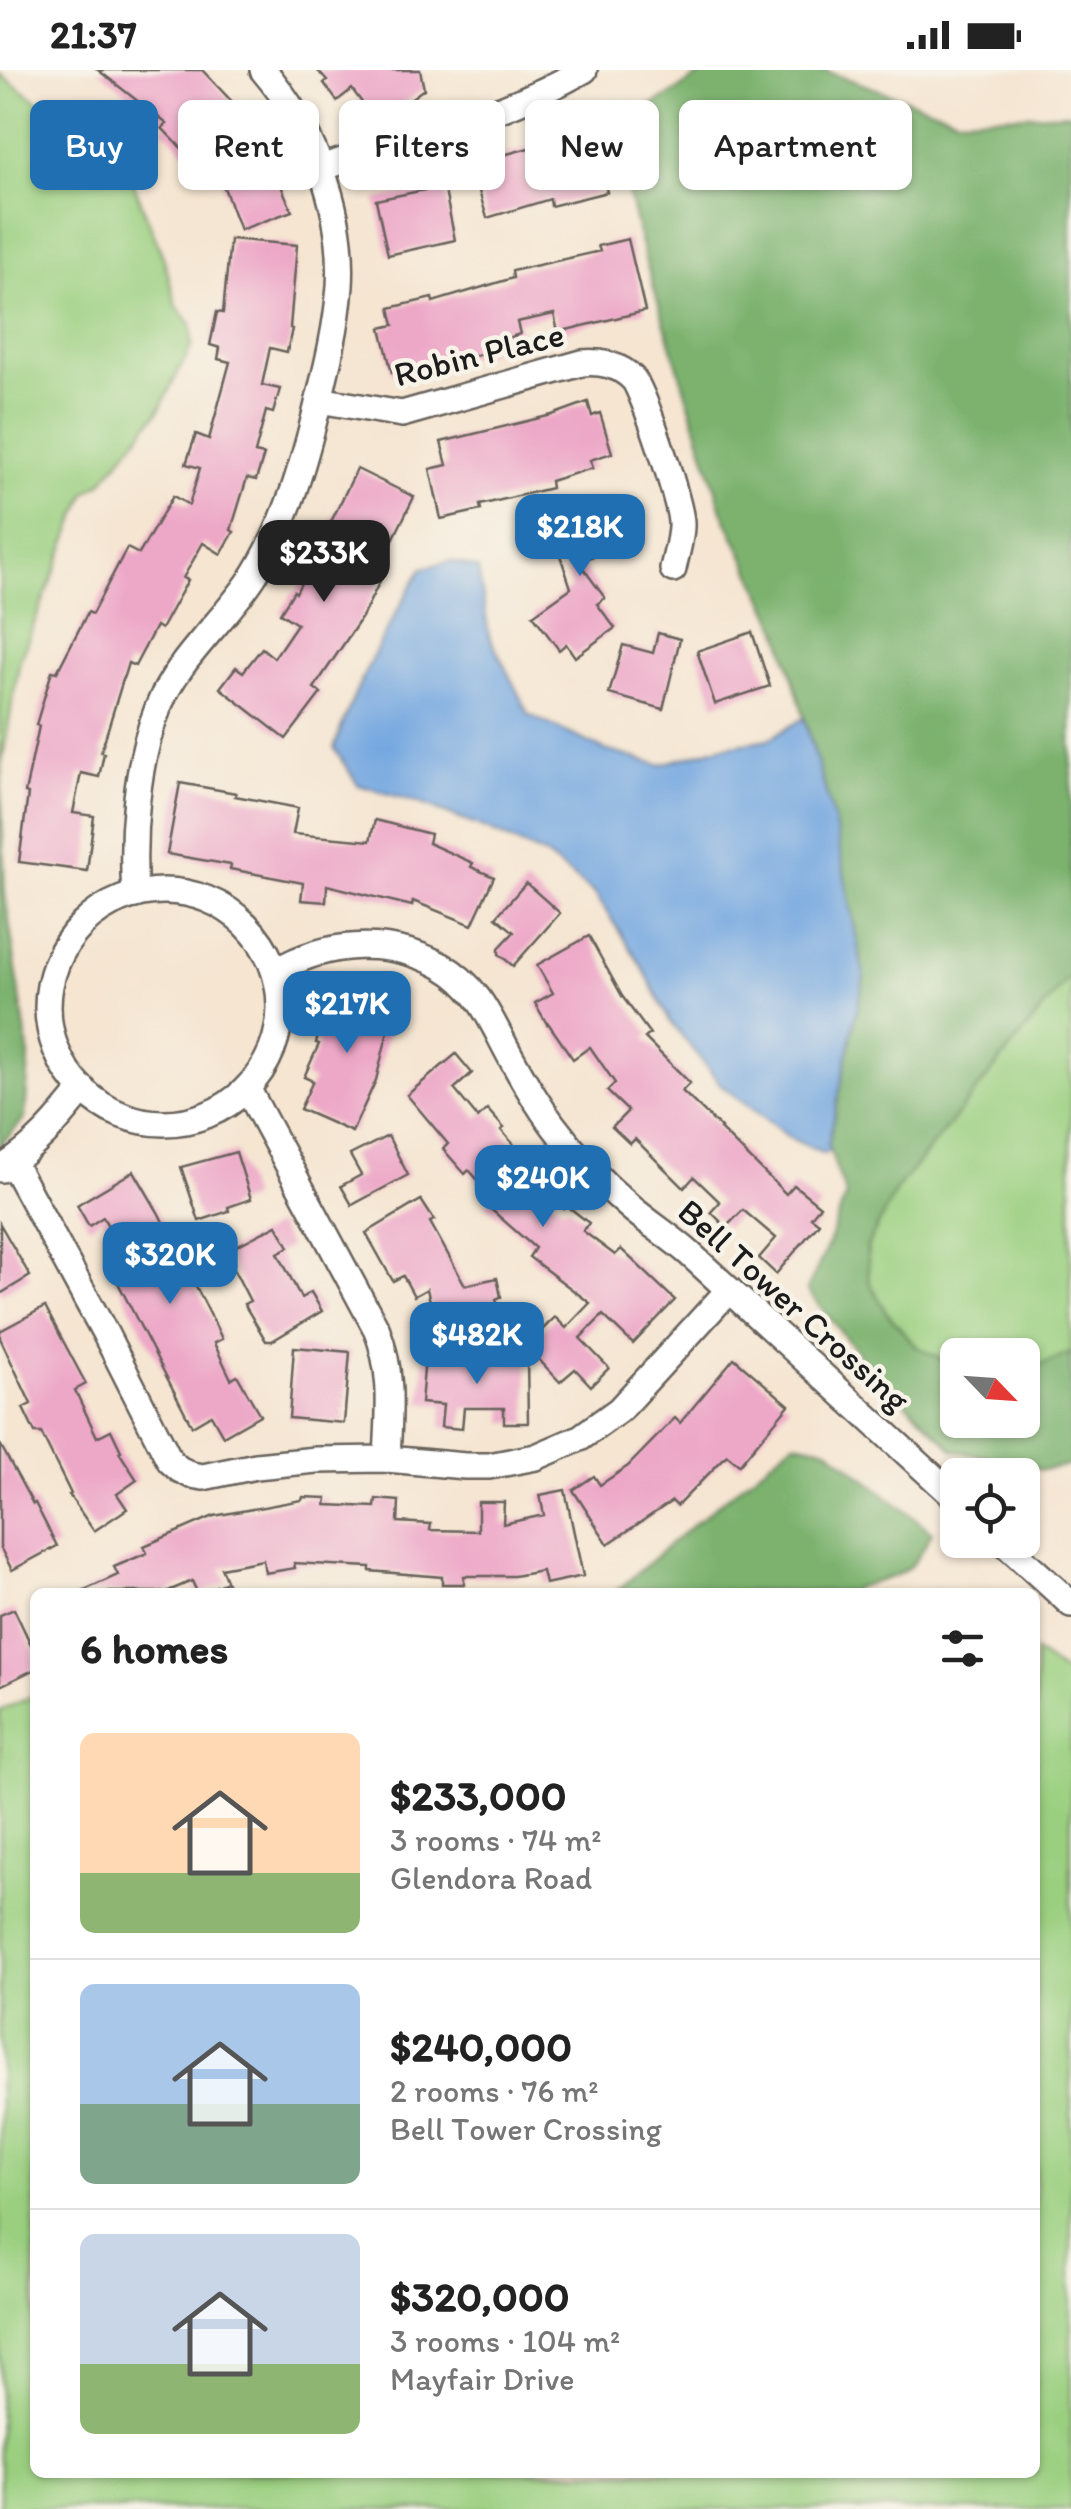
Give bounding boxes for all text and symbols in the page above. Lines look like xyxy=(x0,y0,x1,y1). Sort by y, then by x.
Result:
text: 21:37 xyxy=(50,12,137,58)
chip: Buy xyxy=(30,100,158,190)
chip: Rent xyxy=(178,100,319,190)
chip: Filters xyxy=(339,100,505,190)
chip: New xyxy=(525,100,659,190)
chip: Apartment xyxy=(679,100,912,190)
street label: Robin Place xyxy=(390,313,568,395)
pin: $218K xyxy=(510,494,650,579)
text: $218K xyxy=(537,507,623,545)
pin: $233K xyxy=(254,520,394,605)
text: $233K xyxy=(280,533,368,571)
pin: $217K xyxy=(277,971,417,1056)
text: $217K xyxy=(305,984,389,1022)
pin: $240K xyxy=(473,1145,613,1230)
text: $240K xyxy=(497,1158,589,1196)
street label: Bell Tower Crossing xyxy=(669,1190,919,1420)
pin: $320K xyxy=(100,1222,240,1307)
text: $320K xyxy=(125,1235,215,1273)
pin: $482K xyxy=(407,1302,547,1387)
text: $482K xyxy=(432,1315,522,1353)
north arrow xyxy=(940,1338,1040,1438)
map controls xyxy=(940,1338,1040,1558)
button: locate xyxy=(940,1458,1040,1558)
icon: filters xyxy=(935,1621,990,1676)
text: 6 homes xyxy=(80,1623,228,1674)
text: $233,000 xyxy=(390,1770,567,1821)
icon: home xyxy=(160,1773,280,1893)
text: 3 rooms · 74 m² xyxy=(390,1821,601,1859)
text: Glendora Road xyxy=(390,1859,592,1897)
text: $240,000 xyxy=(390,2021,572,2072)
icon: home xyxy=(160,2024,280,2144)
text: 2 rooms · 76 m² xyxy=(390,2072,599,2110)
text: Bell Tower Crossing xyxy=(390,2110,662,2148)
text: $320,000 xyxy=(390,2271,570,2322)
icon: home xyxy=(160,2274,280,2394)
text: 3 rooms · 104 m² xyxy=(390,2322,620,2360)
text: Mayfair Drive xyxy=(390,2360,574,2398)

